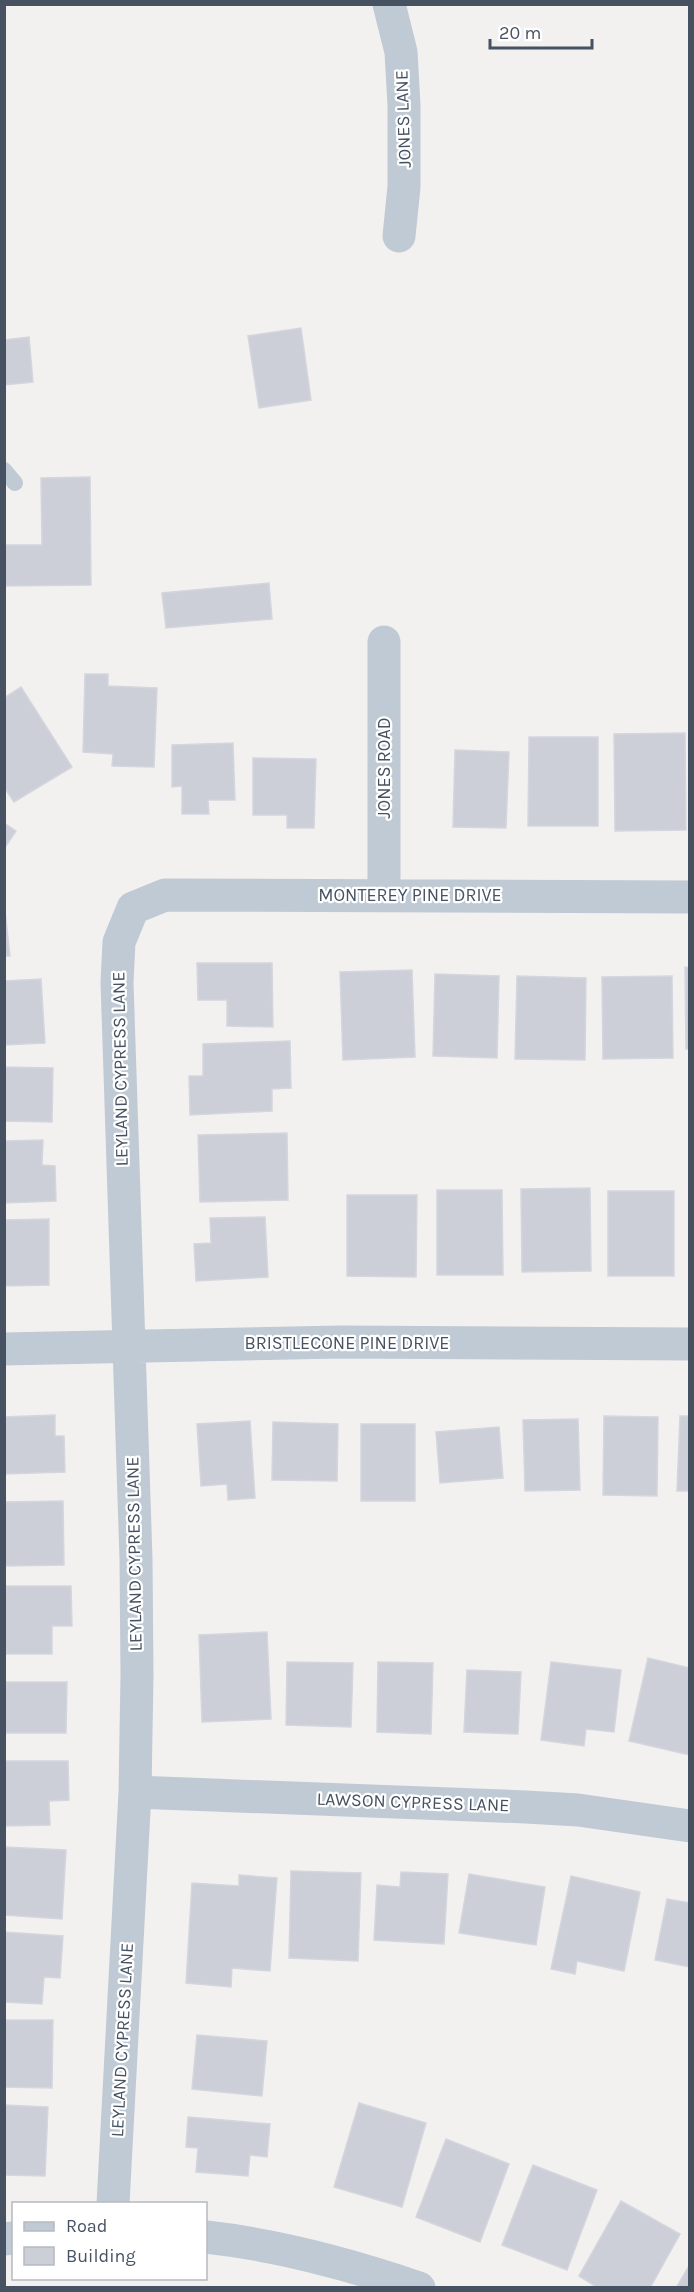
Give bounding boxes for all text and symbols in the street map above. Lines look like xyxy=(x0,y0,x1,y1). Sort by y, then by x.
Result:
scale bar xyxy=(490,12,592,50)
text: 20 m xyxy=(499,22,541,44)
street label: JONES LANE xyxy=(390,70,416,168)
street label: JONES ROAD xyxy=(373,717,395,819)
street label: MONTEREY PINE DRIVE xyxy=(318,884,502,906)
street label: LEYLAND CYPRESS LANE xyxy=(107,971,133,1167)
street label: BRISTLECONE PINE DRIVE xyxy=(245,1332,449,1354)
street label: LEYLAND CYPRESS LANE xyxy=(121,1456,147,1652)
street label: LAWSON CYPRESS LANE xyxy=(316,1788,510,1816)
street label: LEYLAND CYPRESS LANE xyxy=(106,1942,138,2138)
legend xyxy=(12,2202,207,2280)
text: Road xyxy=(66,2215,107,2237)
text: Building xyxy=(66,2245,136,2267)

